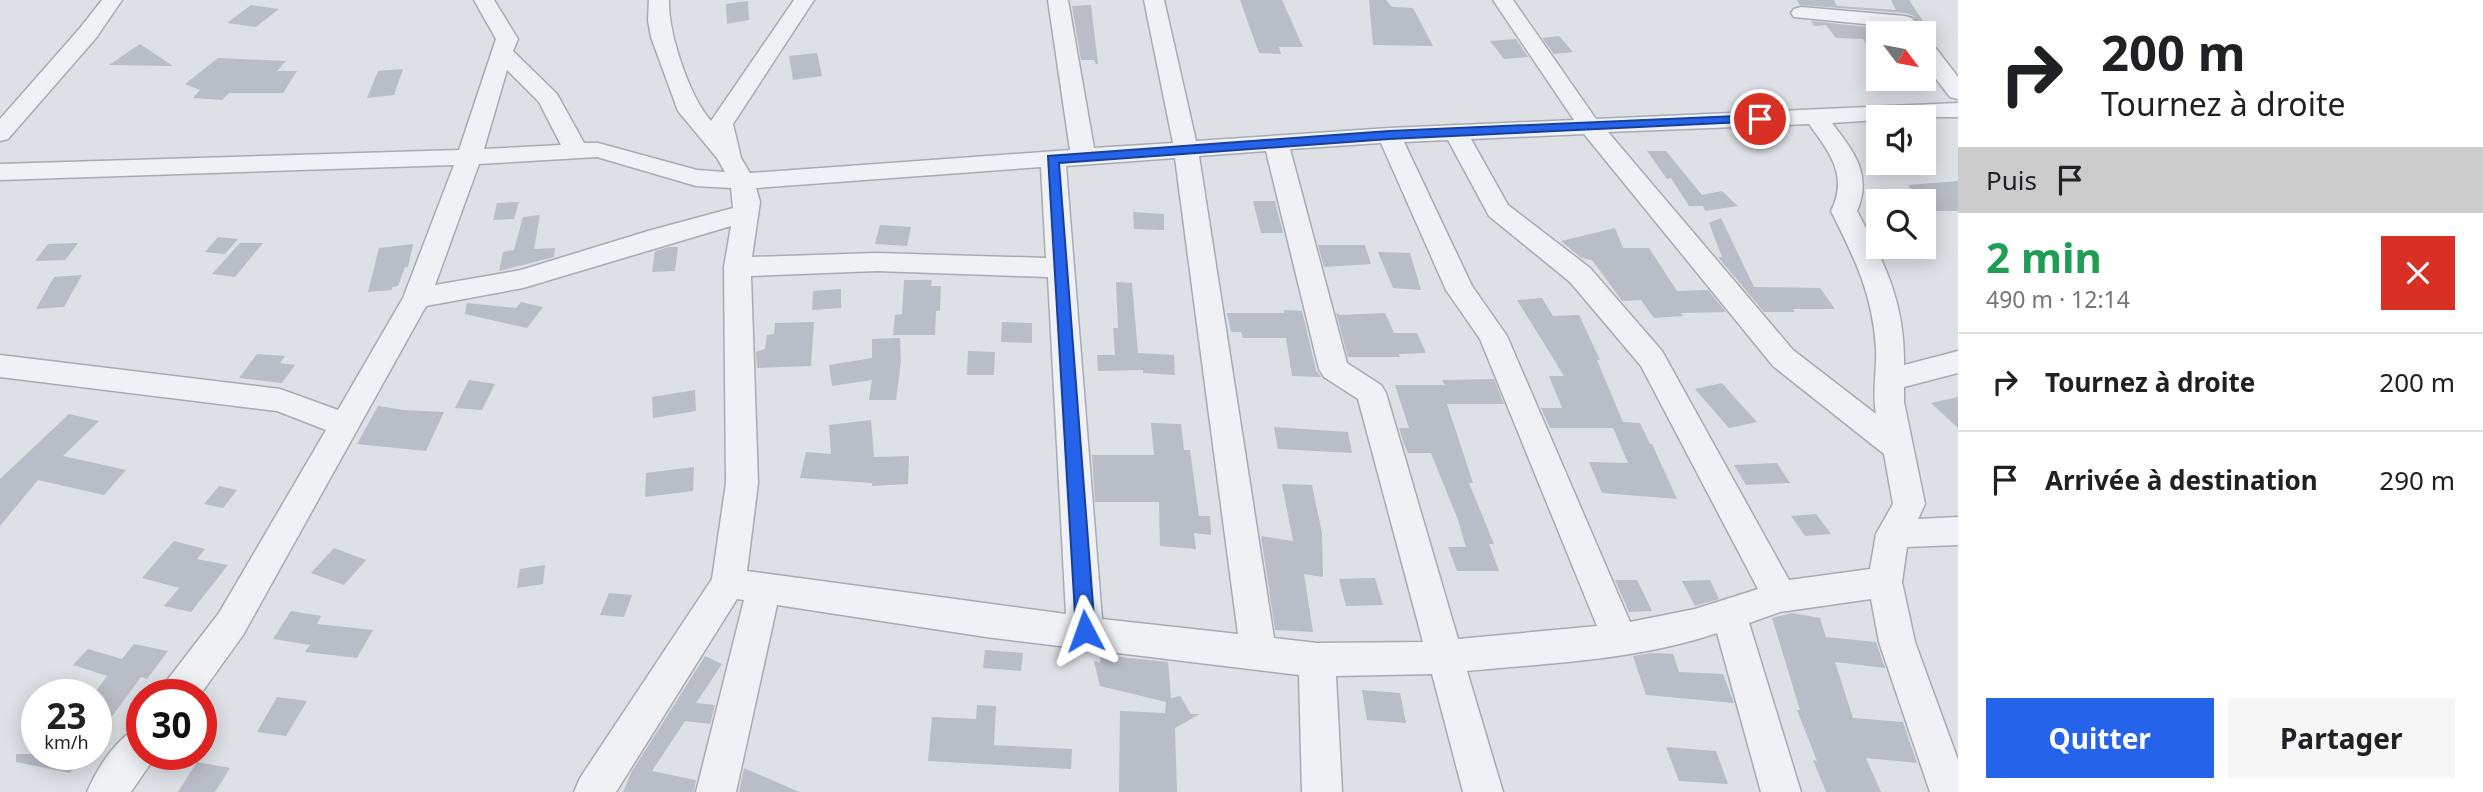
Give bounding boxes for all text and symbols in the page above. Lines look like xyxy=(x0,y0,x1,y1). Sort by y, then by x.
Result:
text: 200 m xyxy=(2101,19,2246,85)
north arrow xyxy=(1866,21,1936,91)
map controls xyxy=(1866,21,1936,259)
icon: right xyxy=(1986,28,2077,119)
text: Tournez à droite xyxy=(2101,82,2346,125)
pin xyxy=(1730,89,1790,149)
icon: arrive xyxy=(1741,100,1779,138)
button: sound xyxy=(1866,105,1936,175)
icon: arrive xyxy=(2051,161,2089,199)
text: Puis xyxy=(1986,162,2037,198)
button: search xyxy=(1866,189,1936,259)
text: 2 min xyxy=(1986,228,2102,285)
button: close xyxy=(2381,236,2455,310)
text: 490 m · 12:14 xyxy=(1986,283,2130,315)
icon: right xyxy=(1986,363,2024,401)
text: Tournez à droite xyxy=(2045,364,2255,400)
text: 200 m xyxy=(2379,364,2455,400)
icon: arrive xyxy=(1986,461,2024,499)
text: Arrivée à destination xyxy=(2045,462,2318,498)
text: 290 m xyxy=(2379,462,2455,498)
position arrow xyxy=(1048,594,1122,668)
speed limit sign: 30 xyxy=(126,679,217,770)
text: 23 xyxy=(46,692,87,739)
button: Quitter xyxy=(1986,698,2214,778)
button: Partager xyxy=(2228,698,2455,778)
text: km/h xyxy=(44,730,89,754)

